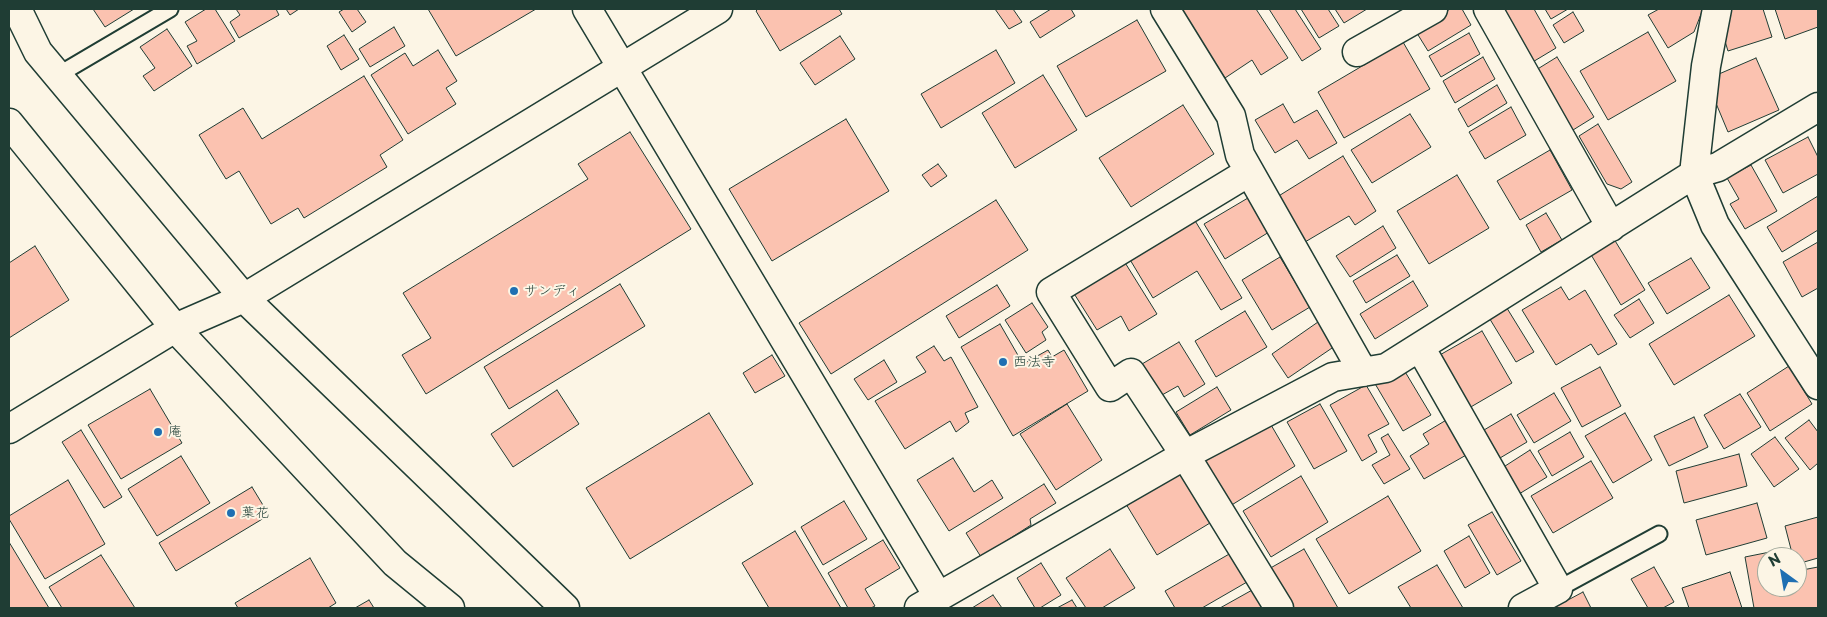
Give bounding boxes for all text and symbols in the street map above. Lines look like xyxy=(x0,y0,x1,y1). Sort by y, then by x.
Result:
place label: サンディ xyxy=(524,283,580,299)
marker: サンディ xyxy=(508,285,520,297)
place label: 西法寺 xyxy=(1013,354,1055,370)
marker: 西法寺 xyxy=(997,356,1009,368)
place label: 庵 xyxy=(168,424,182,440)
marker: 庵 xyxy=(152,426,164,438)
place label: 葉花 xyxy=(241,505,269,521)
marker: 葉花 xyxy=(225,507,237,519)
north arrow xyxy=(1757,547,1807,597)
text: N xyxy=(1764,548,1785,572)

